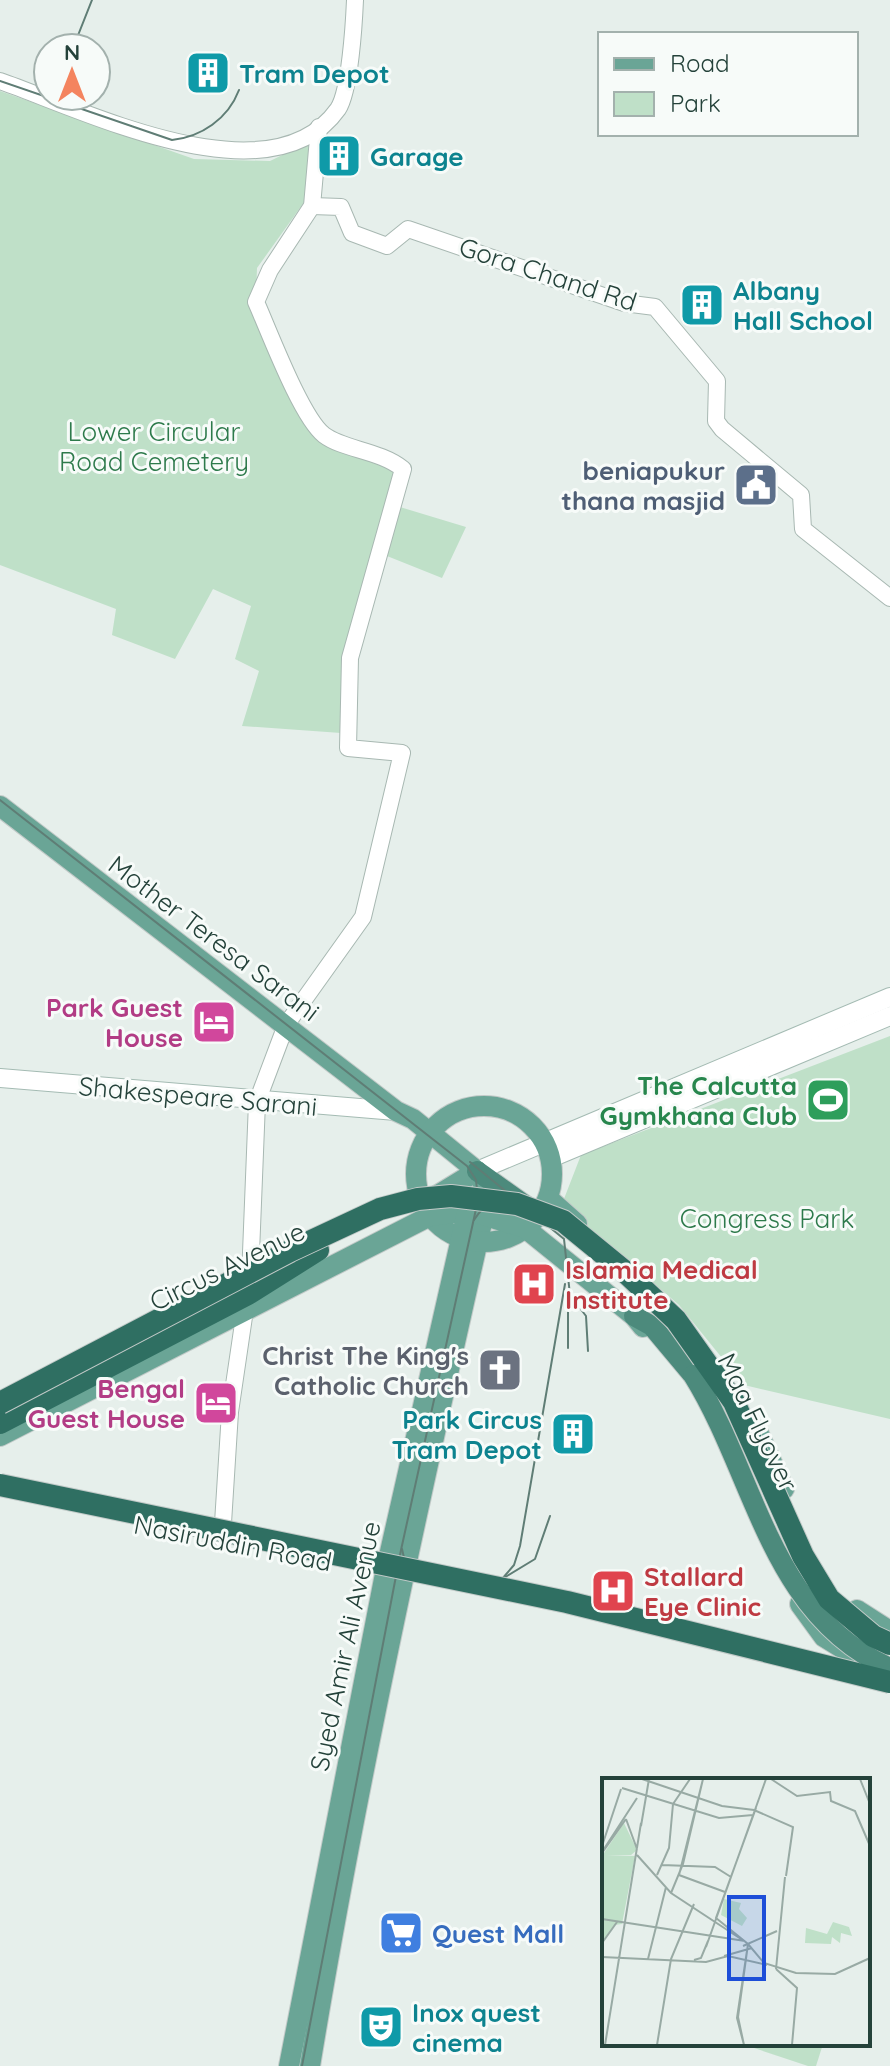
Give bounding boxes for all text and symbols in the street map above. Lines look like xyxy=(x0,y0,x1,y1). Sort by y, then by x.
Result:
north arrow xyxy=(32,32,112,112)
legend xyxy=(598,32,858,136)
text: N xyxy=(64,38,80,66)
text: Road xyxy=(670,48,730,78)
building icon: Tram Depot xyxy=(184,49,232,97)
place label: Tram Depot xyxy=(239,57,390,90)
text: Park xyxy=(670,88,721,118)
building icon: Garage xyxy=(315,132,363,180)
place label: Garage xyxy=(370,140,464,173)
street label: Gora Chand Rd xyxy=(455,230,641,318)
place label: Albany Hall School xyxy=(733,274,873,337)
building icon: Albany Hall School xyxy=(678,281,726,329)
park label: Lower Circular Road Cemetery xyxy=(59,415,249,478)
place label: beniapukur thana masjid xyxy=(561,454,725,517)
public building icon: beniapukur thana masjid xyxy=(732,461,780,509)
street label: Mother Teresa Sarani xyxy=(102,848,326,1028)
place label: Park Guest House xyxy=(46,991,183,1054)
hotel icon: Park Guest House xyxy=(190,998,238,1046)
street label: Shakespeare Sarani xyxy=(77,1069,319,1123)
place label: The Calcutta Gymkhana Club xyxy=(600,1069,797,1132)
sports icon: The Calcutta Gymkhana Club xyxy=(804,1076,852,1124)
park label: Congress Park xyxy=(680,1202,854,1235)
street label: Circus Avenue xyxy=(144,1214,310,1318)
place label: Islamia Medical Institute xyxy=(565,1253,758,1316)
hospital icon: Islamia Medical Institute xyxy=(510,1260,558,1308)
place label: Christ The King's Catholic Church xyxy=(262,1339,469,1402)
church icon: Christ The King's Catholic Church xyxy=(476,1346,524,1394)
street label: Maa Flyover xyxy=(710,1348,806,1496)
place label: Bengal Guest House xyxy=(28,1372,185,1435)
hotel icon: Bengal Guest House xyxy=(192,1379,240,1427)
place label: Park Circus Tram Depot xyxy=(391,1403,542,1466)
building icon: Park Circus Tram Depot xyxy=(549,1410,597,1458)
street label: Nasiruddin Road xyxy=(131,1508,335,1578)
street label: Syed Amir Ali Avenue xyxy=(302,1518,388,1774)
place label: Stallard Eye Clinic xyxy=(644,1560,761,1623)
hospital icon: Stallard Eye Clinic xyxy=(589,1567,637,1615)
inset map xyxy=(602,1778,870,2046)
supermarket icon: Quest Mall xyxy=(377,1909,425,1957)
place label: Quest Mall xyxy=(432,1917,564,1950)
place label: Inox quest cinema xyxy=(412,1996,541,2059)
theatre icon: Inox quest cinema xyxy=(357,2003,405,2051)

